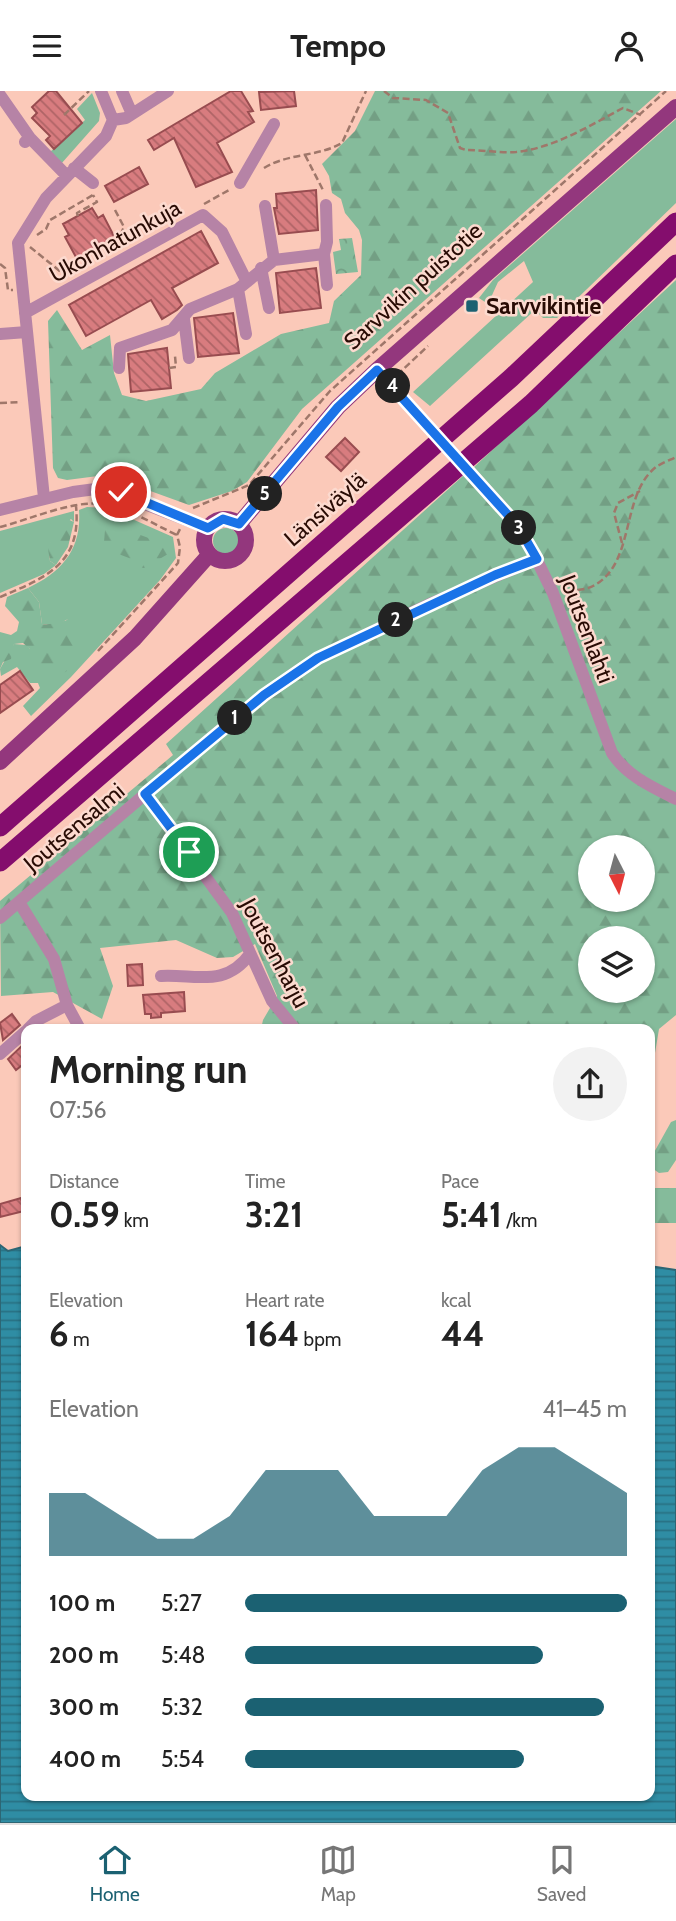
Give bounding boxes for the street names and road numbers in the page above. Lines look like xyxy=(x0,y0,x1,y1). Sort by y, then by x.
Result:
street label: Ukonhatunkuja xyxy=(44,193,186,289)
street label: Sarvvikin puistotie xyxy=(338,216,488,355)
street label: Länsiväylä xyxy=(278,466,372,552)
street label: Joutsenlahti xyxy=(553,570,620,687)
street label: Joutsensalmi xyxy=(17,777,130,878)
street label: Joutsenharju xyxy=(234,893,315,1012)

